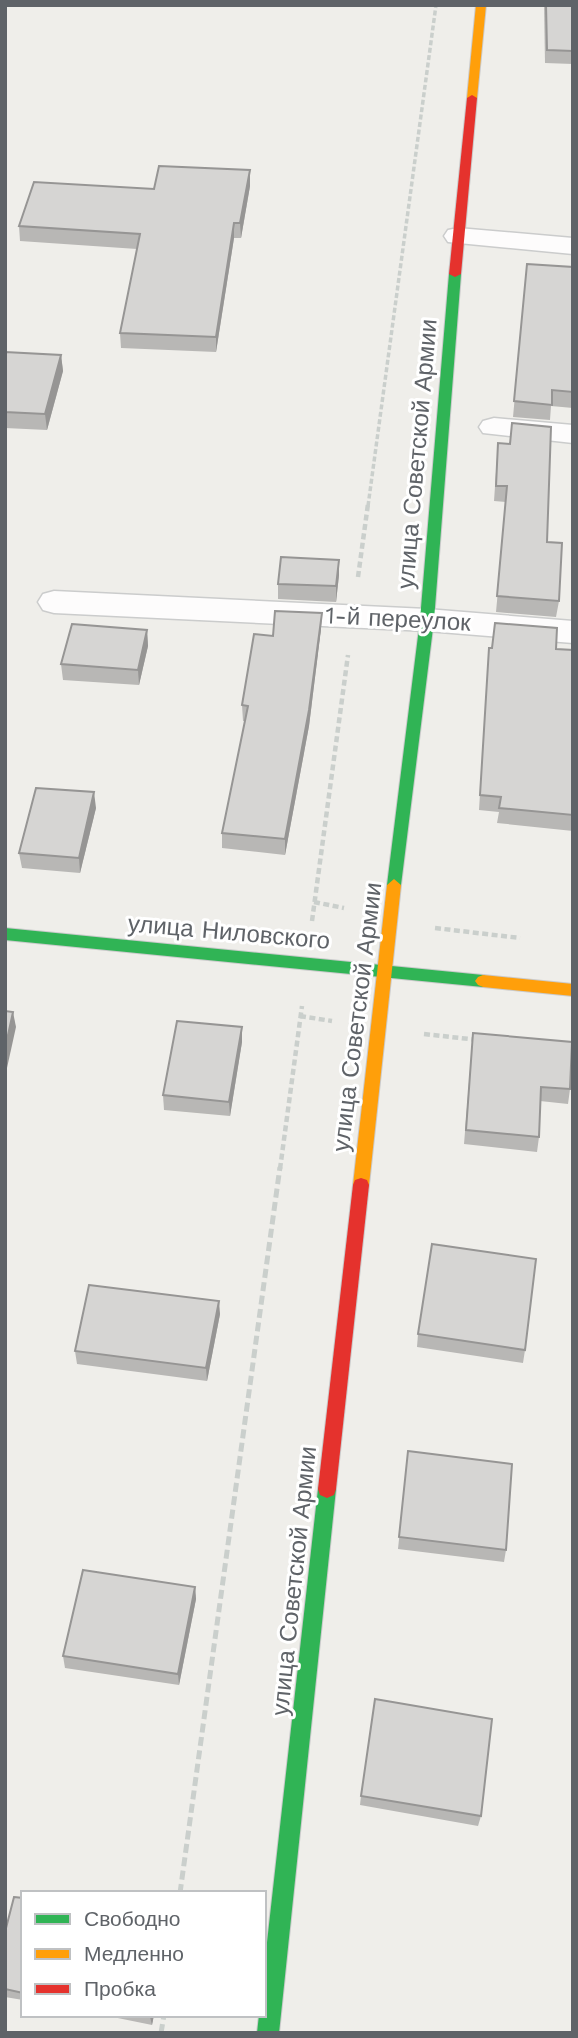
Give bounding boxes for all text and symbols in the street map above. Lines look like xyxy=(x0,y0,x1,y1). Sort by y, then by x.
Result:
street label: улица Советской Армии xyxy=(391,318,443,590)
street label: 1-й переулок xyxy=(325,601,472,637)
street label: улица Советской Армии xyxy=(327,881,387,1153)
street label: улица Ниловского xyxy=(127,909,331,955)
street label: улица Советской Армии xyxy=(266,1445,322,1717)
legend xyxy=(21,1891,266,2017)
text: Свободно xyxy=(84,1906,181,1931)
text: Медленно xyxy=(84,1941,184,1966)
text: Пробка xyxy=(84,1976,156,2001)

